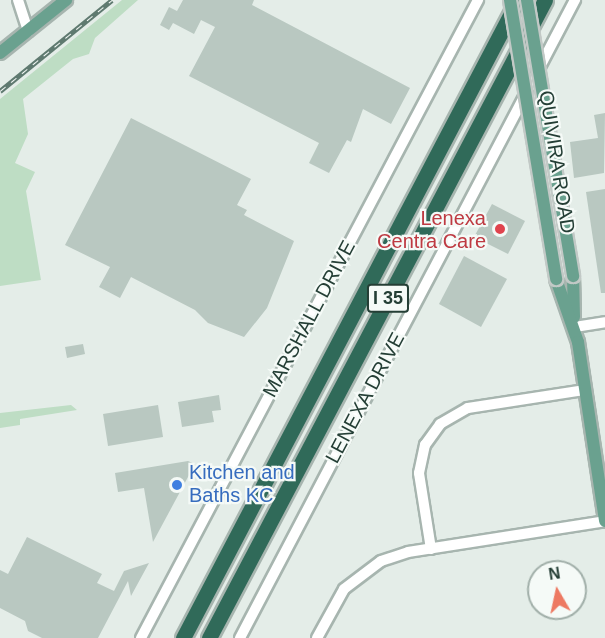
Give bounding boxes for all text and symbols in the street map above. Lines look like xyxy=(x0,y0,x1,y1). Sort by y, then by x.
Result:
street label: QUIVIRA ROAD xyxy=(534,88,580,236)
place label: Lenexa Centra Care xyxy=(377,206,486,253)
marker: Lenexa Centra Care xyxy=(491,220,509,238)
street label: MARSHALL DRIVE xyxy=(257,236,361,402)
road number: I 35 xyxy=(366,283,410,313)
street label: LENEXA DRIVE xyxy=(320,328,410,468)
place label: Kitchen and Baths KC xyxy=(189,461,295,508)
marker: Kitchen and Baths KC xyxy=(170,478,184,492)
north arrow xyxy=(527,560,587,620)
text: N xyxy=(547,564,561,583)

